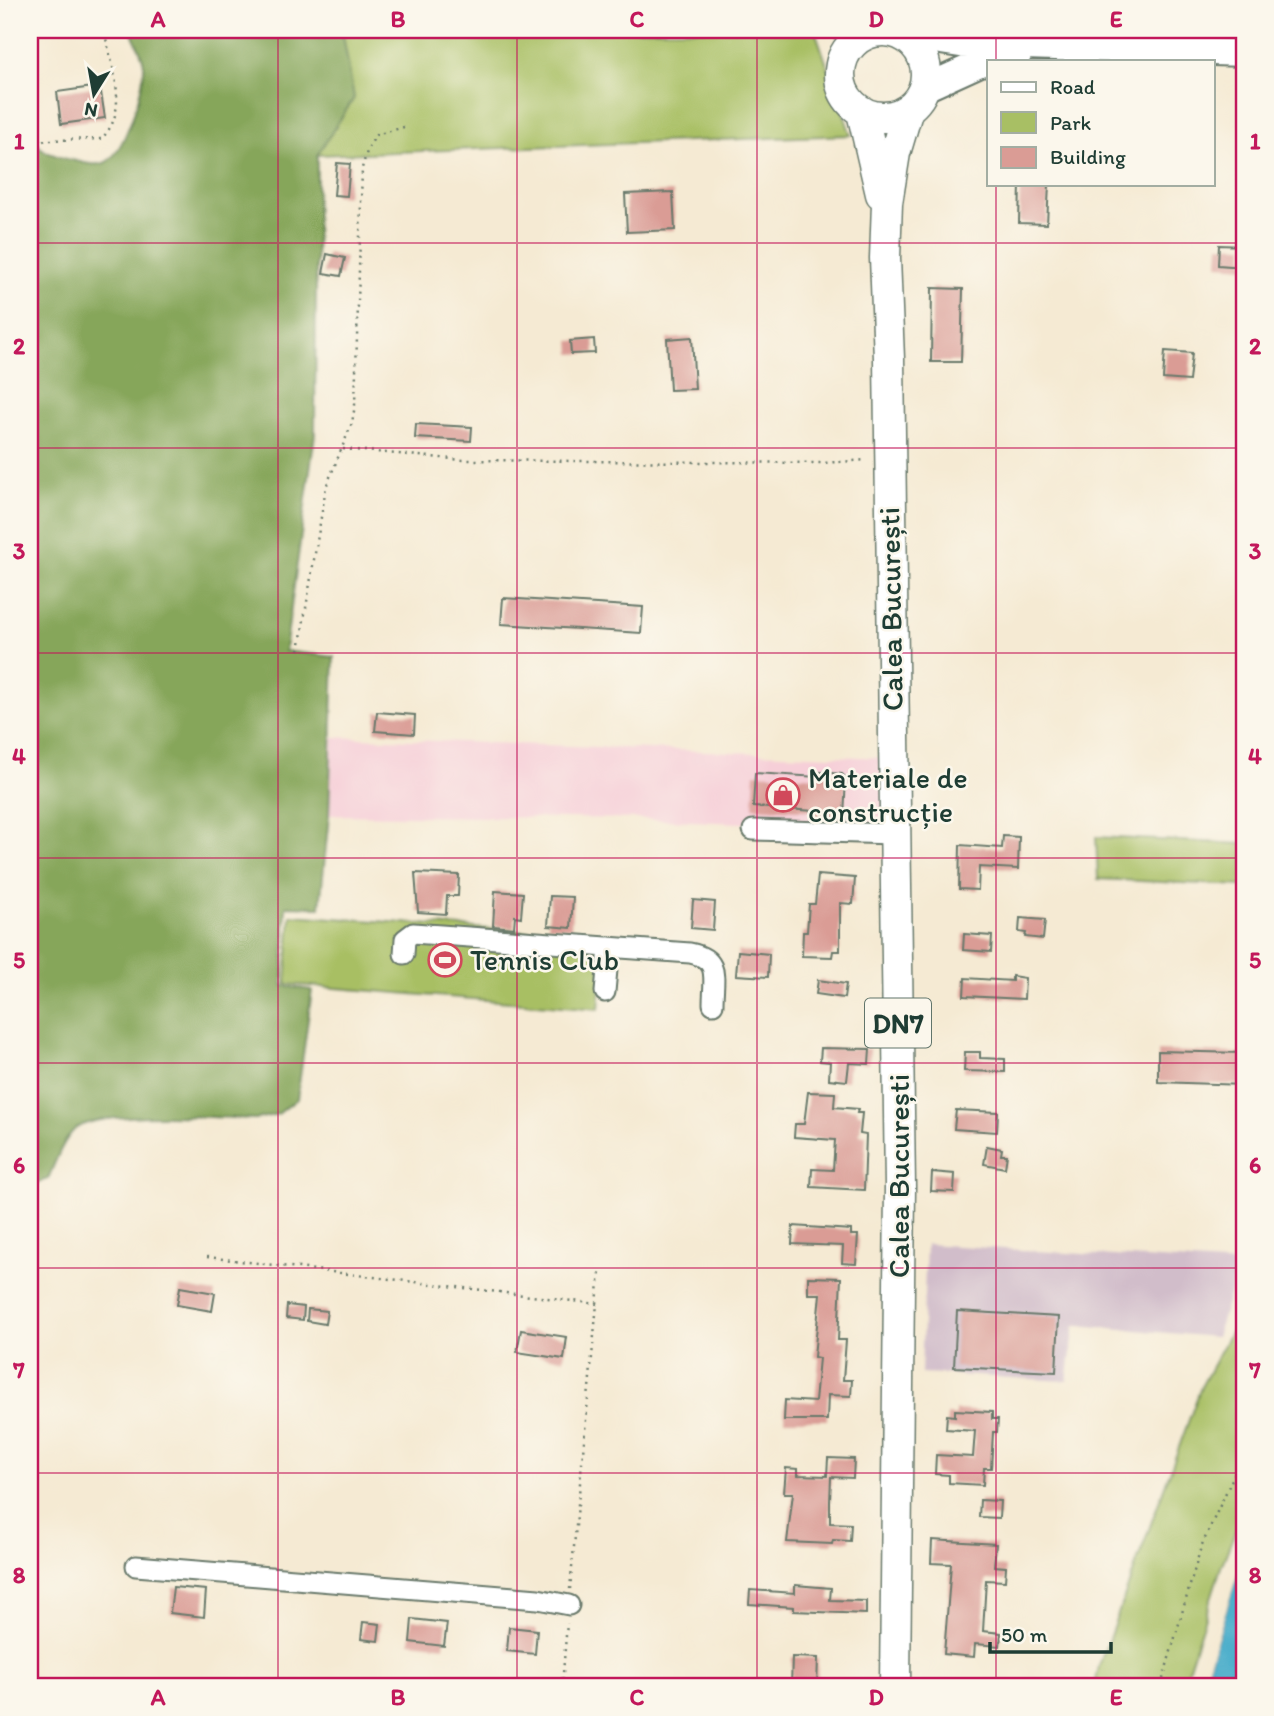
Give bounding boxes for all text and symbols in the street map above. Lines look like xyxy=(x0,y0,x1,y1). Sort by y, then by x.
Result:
text: A xyxy=(150,5,166,33)
text: B xyxy=(391,5,406,33)
text: C xyxy=(630,5,645,33)
text: D xyxy=(868,5,884,33)
text: E xyxy=(1110,5,1123,33)
north arrow xyxy=(60,60,130,130)
legend xyxy=(987,60,1214,186)
text: Road xyxy=(1050,74,1096,99)
text: N xyxy=(82,98,99,123)
text: Park xyxy=(1050,110,1092,135)
text: 1 xyxy=(14,127,25,155)
text: 1 xyxy=(1250,127,1261,155)
text: Building xyxy=(1050,144,1126,169)
text: 2 xyxy=(13,332,26,360)
text: 2 xyxy=(1249,332,1262,360)
street label: Calea București xyxy=(870,507,911,711)
text: 3 xyxy=(13,537,26,565)
text: 3 xyxy=(1249,537,1262,565)
text: 4 xyxy=(12,742,26,770)
text: 4 xyxy=(1248,742,1262,770)
place label: Materiale de construcție xyxy=(808,759,968,830)
shop icon: Materiale de construcție xyxy=(764,776,802,814)
sports icon: Tennis Club xyxy=(426,941,464,979)
place label: Tennis Club xyxy=(470,941,619,978)
text: 5 xyxy=(13,946,25,974)
text: 5 xyxy=(1249,946,1261,974)
road number: DN7 xyxy=(865,998,931,1048)
street label: Calea București xyxy=(880,1074,917,1278)
text: 6 xyxy=(13,1151,25,1179)
text: 6 xyxy=(1249,1151,1261,1179)
text: 7 xyxy=(12,1356,25,1384)
text: 7 xyxy=(1248,1356,1261,1384)
text: 8 xyxy=(13,1561,26,1589)
text: 8 xyxy=(1249,1561,1262,1589)
scale bar xyxy=(990,1611,1111,1655)
text: 50 m xyxy=(1001,1622,1048,1647)
text: A xyxy=(150,1683,166,1711)
text: B xyxy=(391,1683,406,1711)
text: C xyxy=(630,1683,645,1711)
text: D xyxy=(868,1683,884,1711)
text: E xyxy=(1110,1683,1123,1711)

